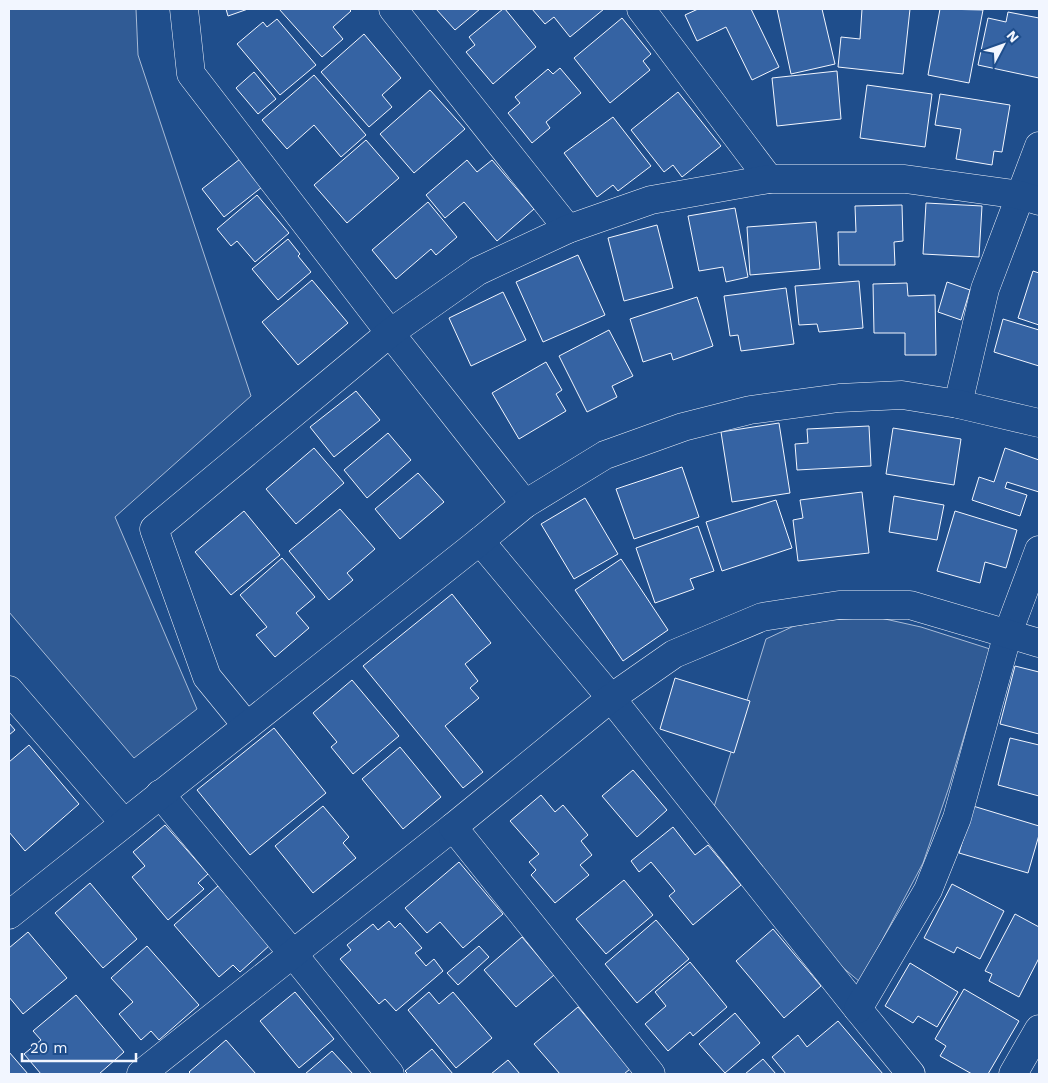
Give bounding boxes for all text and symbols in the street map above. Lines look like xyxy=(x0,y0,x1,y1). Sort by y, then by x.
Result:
north arrow xyxy=(978,20,1028,70)
text: N xyxy=(1003,27,1022,46)
scale bar xyxy=(22,1030,136,1062)
text: 20 m xyxy=(30,1039,68,1057)

